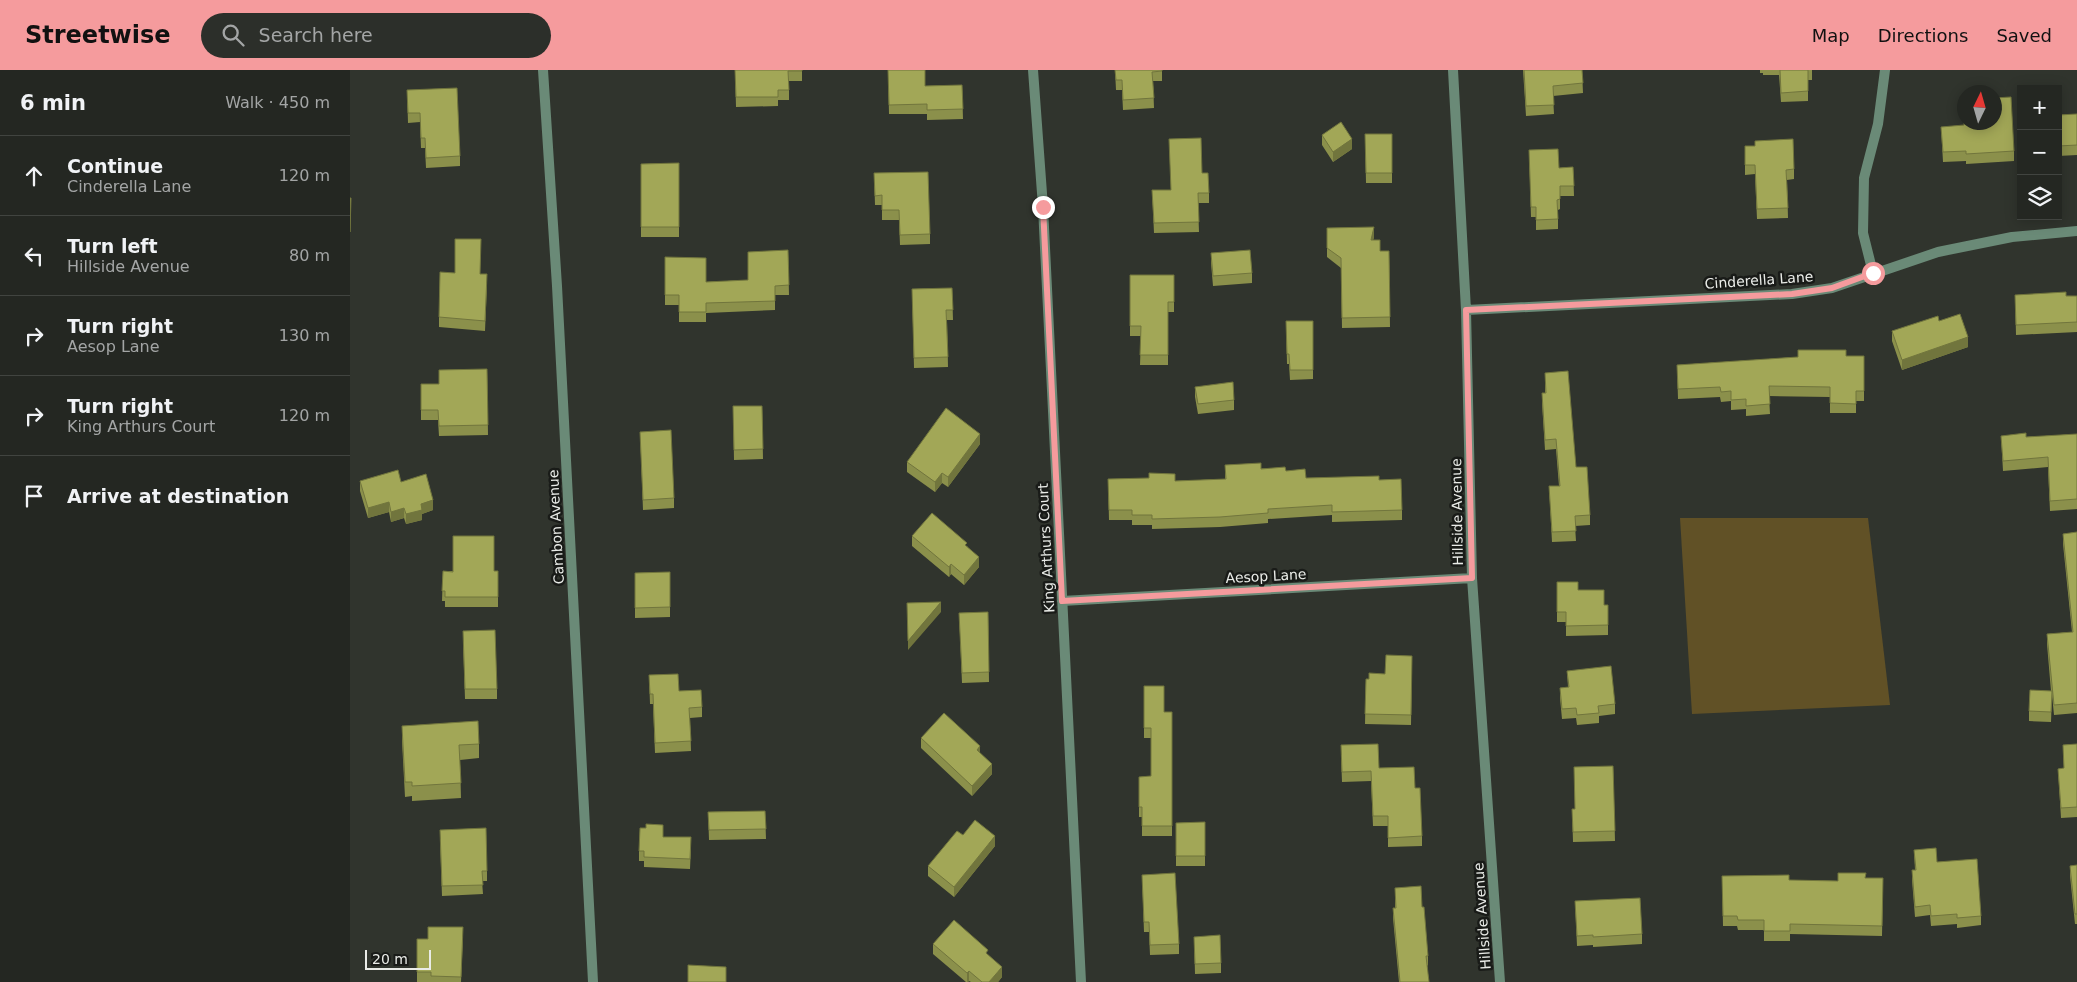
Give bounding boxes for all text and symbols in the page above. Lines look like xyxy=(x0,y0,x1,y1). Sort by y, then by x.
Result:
search box xyxy=(201,13,551,58)
text: Streetwise xyxy=(25,21,171,49)
icon: search xyxy=(219,21,247,49)
text: Search here xyxy=(259,24,373,46)
text: Map xyxy=(1812,25,1850,46)
text: Directions xyxy=(1878,25,1968,46)
text: Saved xyxy=(1996,25,2052,46)
north arrow xyxy=(1957,85,2002,130)
map controls xyxy=(2017,85,2062,220)
button: + xyxy=(2017,85,2062,130)
text: 6 min xyxy=(20,91,86,115)
text: Walk · 450 m xyxy=(225,93,330,112)
button: − xyxy=(2017,130,2062,175)
text: Continue xyxy=(67,155,163,177)
icon: ahead xyxy=(20,162,48,190)
text: 120 m xyxy=(279,166,330,185)
button: layers xyxy=(2017,175,2062,220)
text: Cinderella Lane xyxy=(67,177,191,196)
route end xyxy=(1032,196,1055,219)
text: Turn left xyxy=(67,235,158,257)
icon: left xyxy=(20,242,48,270)
text: 80 m xyxy=(289,246,330,265)
text: Hillside Avenue xyxy=(67,257,190,276)
route start xyxy=(1862,262,1885,285)
street label: Cinderella Lane xyxy=(1704,268,1814,292)
text: Turn right xyxy=(67,315,173,337)
icon: right xyxy=(20,322,48,350)
text: 130 m xyxy=(279,326,330,345)
text: Aesop Lane xyxy=(67,337,160,356)
text: Turn right xyxy=(67,395,173,417)
icon: right xyxy=(20,402,48,430)
text: 120 m xyxy=(279,406,330,425)
text: King Arthurs Court xyxy=(67,417,215,436)
street label: Hillside Avenue xyxy=(1448,458,1466,566)
street label: Cambon Avenue xyxy=(545,469,567,585)
icon: arrive xyxy=(20,482,48,510)
street label: King Arthurs Court xyxy=(1035,482,1057,613)
text: Arrive at destination xyxy=(67,485,289,507)
street label: Aesop Lane xyxy=(1225,566,1307,586)
street label: Hillside Avenue xyxy=(1470,862,1494,970)
scale bar xyxy=(365,947,431,970)
text: 20 m xyxy=(372,951,408,967)

